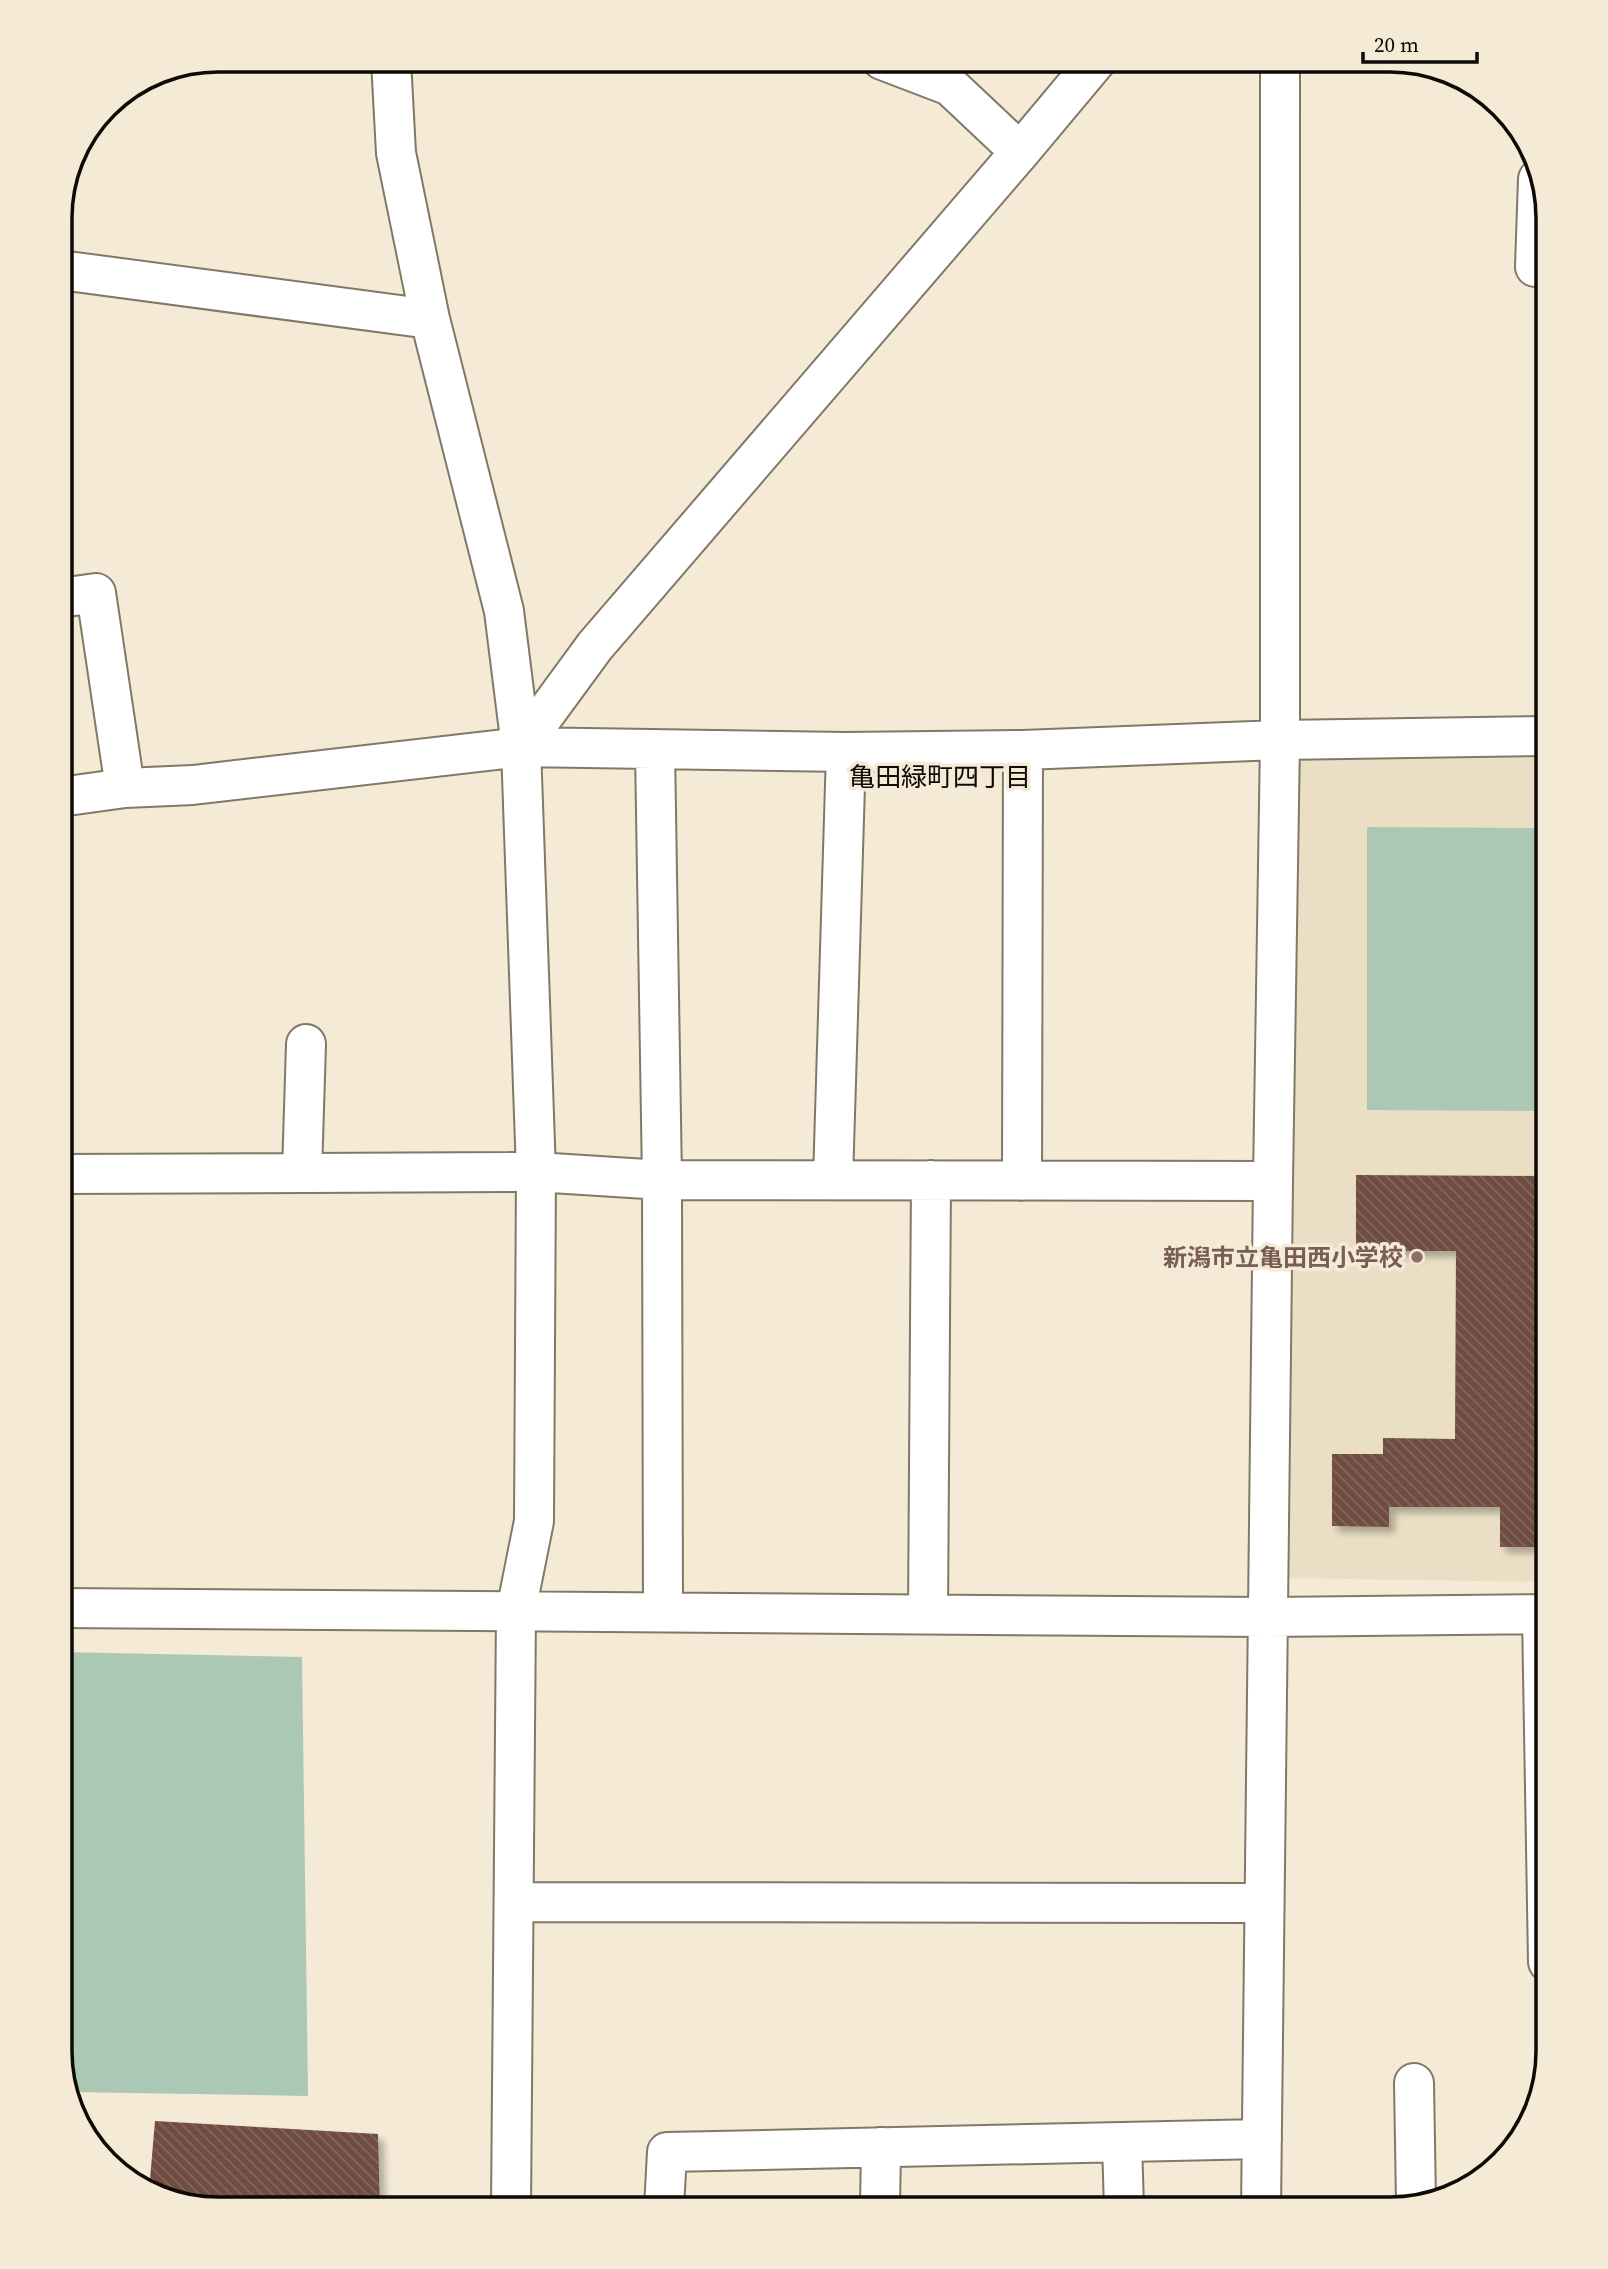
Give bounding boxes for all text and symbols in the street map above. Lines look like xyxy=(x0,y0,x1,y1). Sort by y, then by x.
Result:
scale bar xyxy=(1363,21,1477,65)
text: 20 m xyxy=(1374,30,1419,59)
district label: 亀田緑町四丁目 xyxy=(849,759,1031,795)
place label: 新潟市立亀田西小学校 xyxy=(1163,1241,1403,1274)
marker: 新潟市立亀田西小学校 xyxy=(1409,1249,1425,1265)

